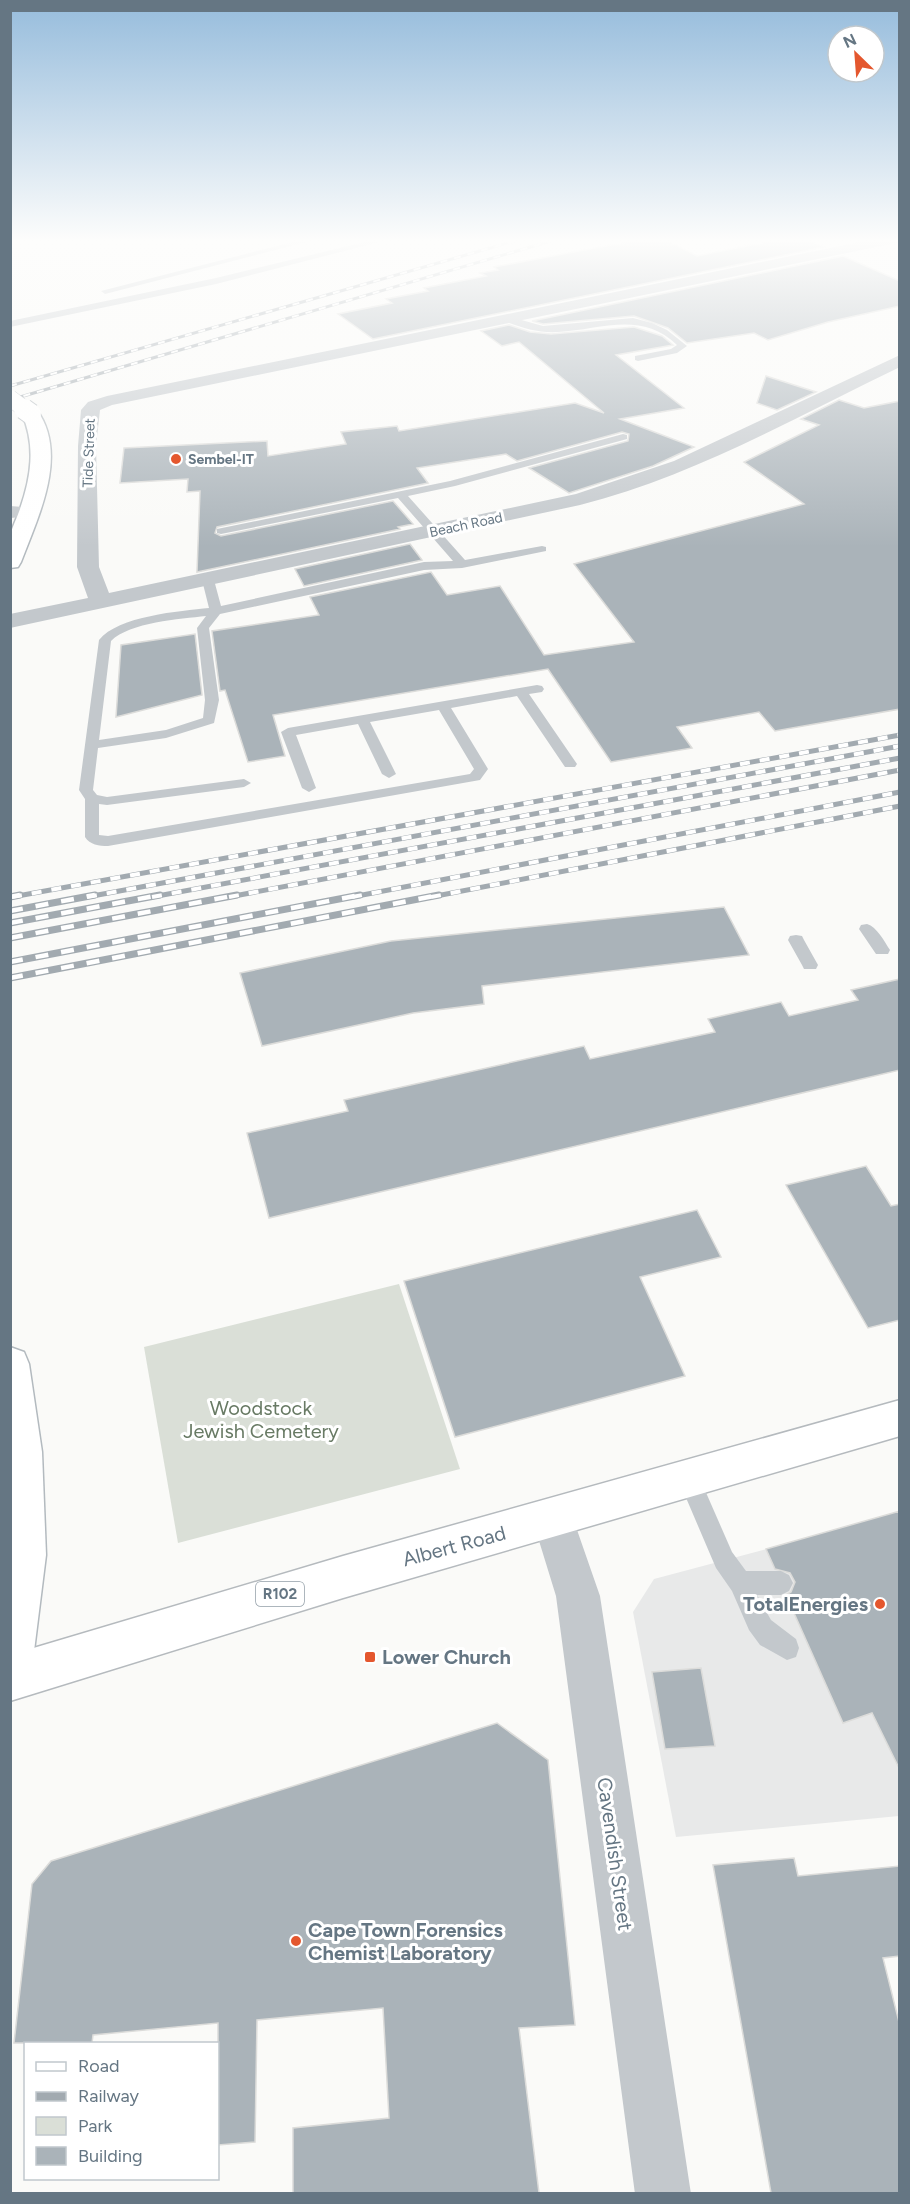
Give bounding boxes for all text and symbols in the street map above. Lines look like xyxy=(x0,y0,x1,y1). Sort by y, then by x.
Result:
north arrow xyxy=(826,24,886,84)
text: N xyxy=(840,30,859,52)
street label: Tide Street xyxy=(79,418,99,488)
place label: Sembel-IT xyxy=(188,451,254,468)
marker: Sembel-IT xyxy=(169,452,183,466)
street label: Beach Road xyxy=(428,509,504,541)
park label: Woodstock Jewish Cemetery xyxy=(183,1396,339,1443)
street label: Albert Road xyxy=(400,1521,508,1571)
road number: R102 xyxy=(256,1582,304,1606)
place label: TotalEnergies xyxy=(743,1592,868,1616)
marker: TotalEnergies xyxy=(873,1597,887,1611)
place label: Lower Church xyxy=(382,1645,511,1669)
marker: Lower Church xyxy=(363,1650,377,1664)
street label: Cavendish Street xyxy=(592,1776,638,1932)
place label: Cape Town Forensics Chemist Laboratory xyxy=(308,1918,503,1965)
marker: Cape Town Forensics Chemist Laboratory xyxy=(289,1934,303,1948)
legend xyxy=(24,2042,219,2180)
text: Road xyxy=(78,2055,119,2077)
text: Railway xyxy=(78,2085,140,2107)
text: Park xyxy=(78,2115,113,2137)
text: Building xyxy=(78,2145,143,2167)

